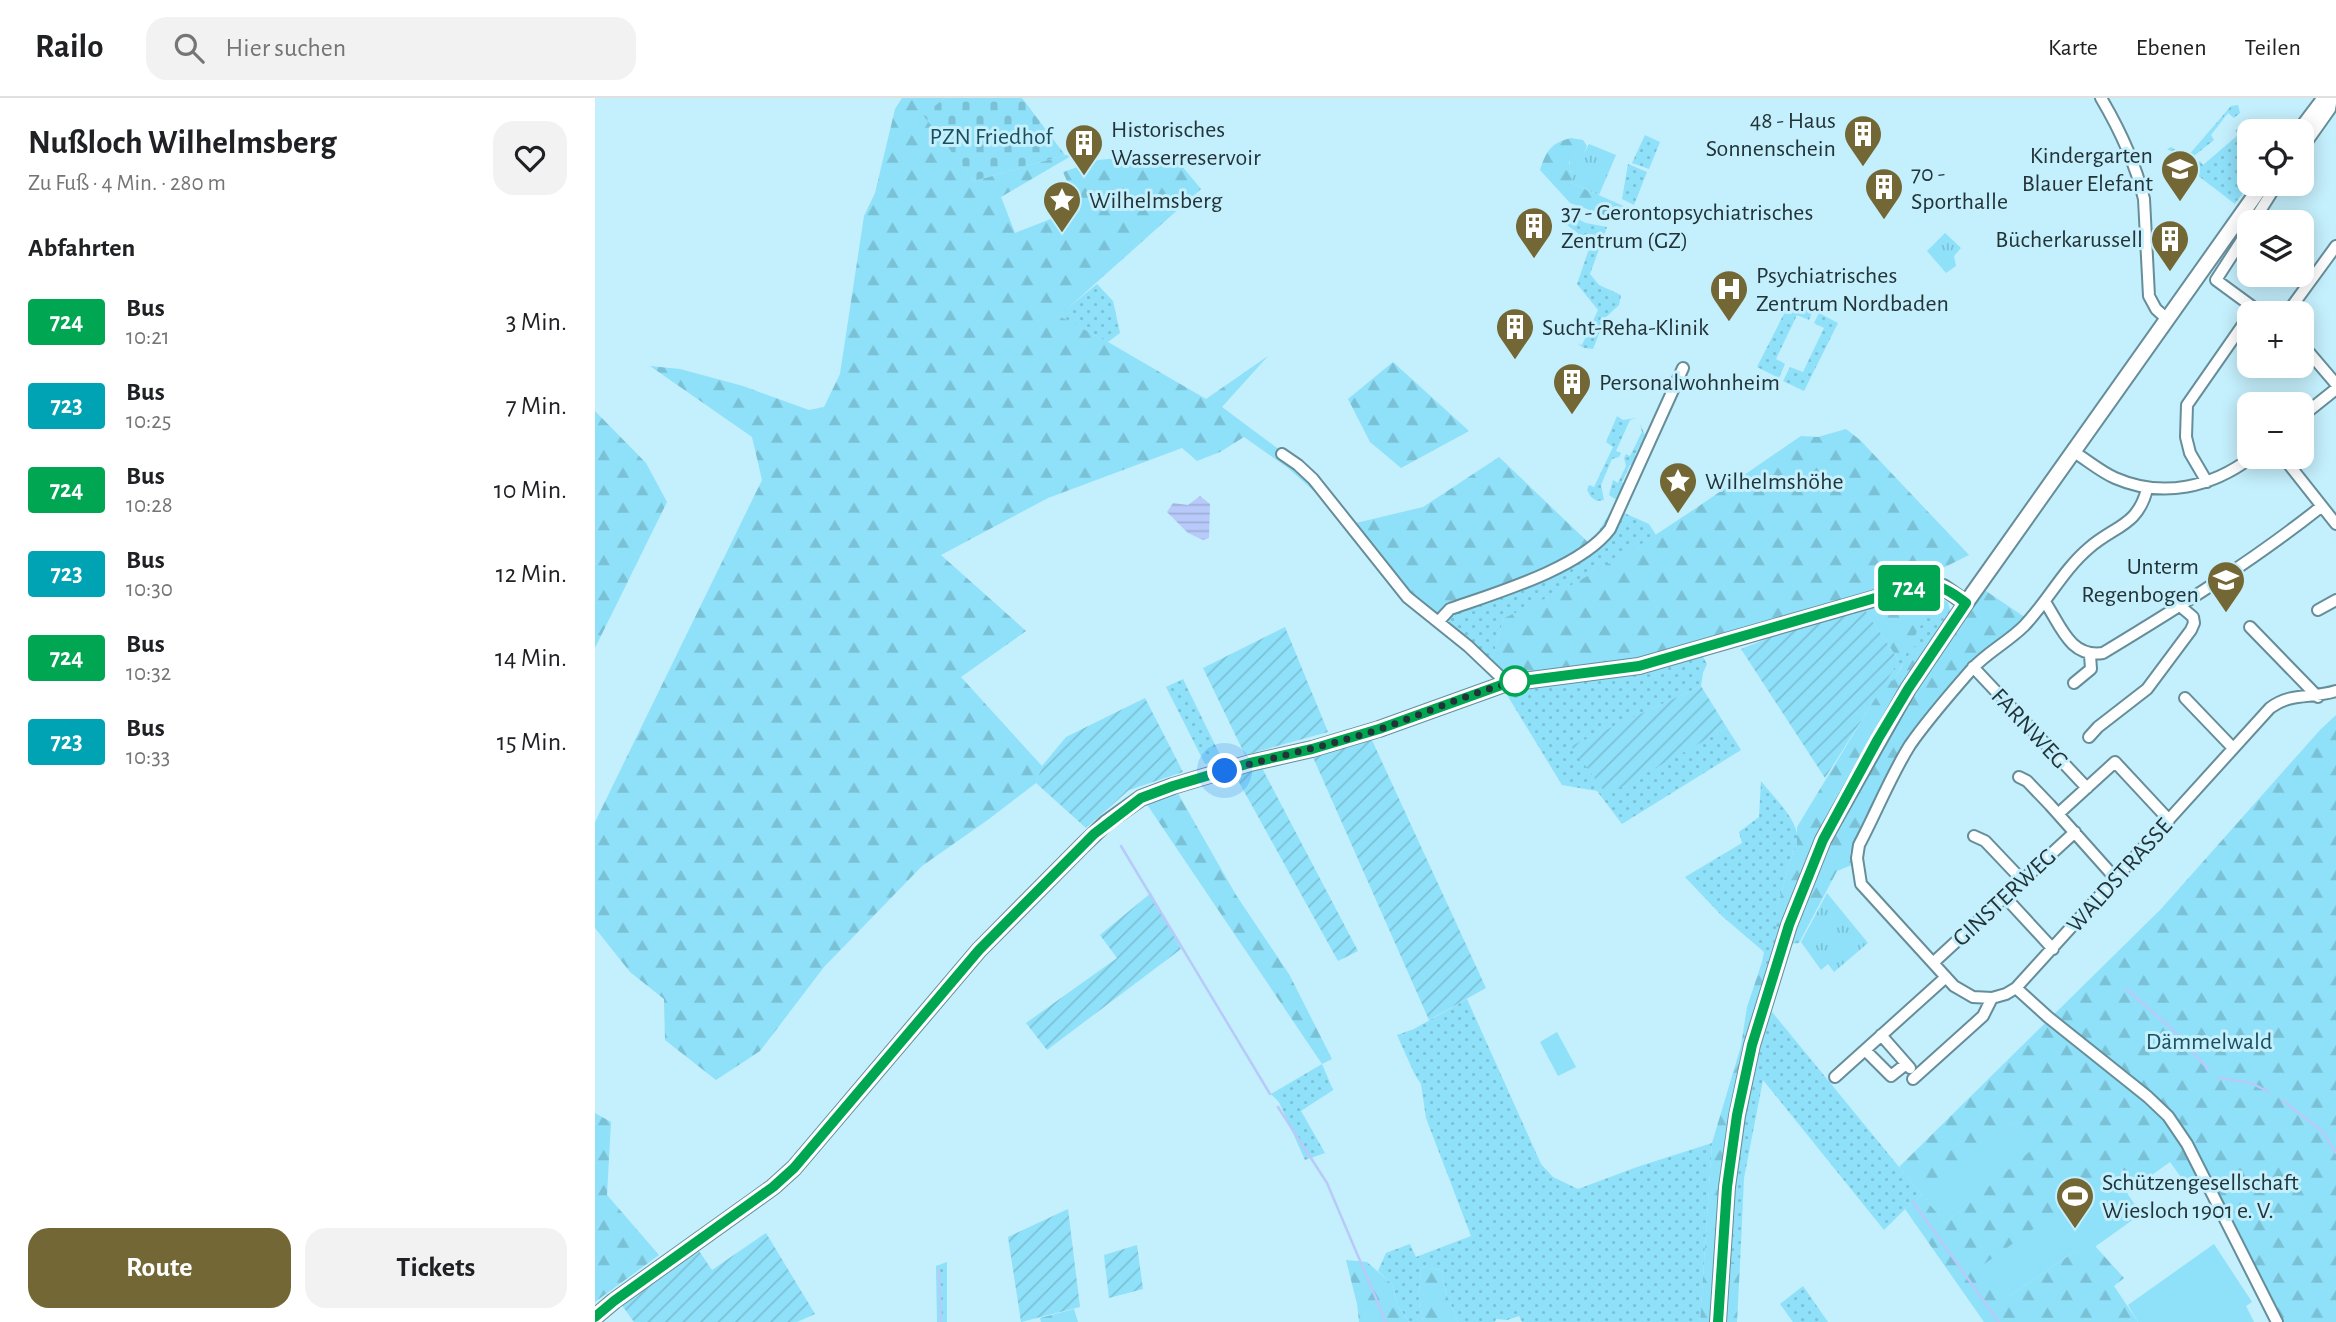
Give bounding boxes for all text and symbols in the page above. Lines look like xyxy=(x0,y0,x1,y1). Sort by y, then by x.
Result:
search box xyxy=(146,17,636,80)
icon: search xyxy=(170,29,208,67)
text: Railo xyxy=(35,31,104,64)
text: Hier suchen xyxy=(226,35,346,61)
text: Karte xyxy=(2048,36,2098,60)
text: Ebenen xyxy=(2136,36,2207,60)
text: Teilen xyxy=(2245,36,2301,60)
place label: 48 - Haus Sonnenschein xyxy=(1706,109,1836,161)
building icon: 48 - Haus Sonnenschein xyxy=(1842,113,1884,168)
place label: Historisches Wasserreservoir xyxy=(1111,118,1261,170)
map controls xyxy=(2237,119,2314,469)
button: locate xyxy=(2237,119,2314,196)
button: heart xyxy=(493,121,567,195)
building icon: Historisches Wasserreservoir xyxy=(1063,122,1105,177)
park label: PZN Friedhof xyxy=(929,125,1054,149)
text: Nußloch Wilhelmsberg xyxy=(28,127,336,160)
place label: Kindergarten Blauer Elefant xyxy=(2022,144,2153,196)
school or university icon: Kindergarten Blauer Elefant xyxy=(2159,148,2201,203)
place label: 70 - Sporthalle xyxy=(1911,162,2008,214)
building icon: 70 - Sporthalle xyxy=(1863,166,1905,221)
text: Zu Fuß · 4 Min. · 280 m xyxy=(28,172,226,195)
place icon: Wilhelmsberg xyxy=(1041,179,1083,234)
place label: Wilhelmsberg xyxy=(1089,189,1223,213)
place label: 37 - Gerontopsychiatrisches Zentrum (GZ) xyxy=(1561,201,1813,253)
building icon: 37 - Gerontopsychiatrisches Zentrum (GZ) xyxy=(1513,205,1555,260)
button: layers xyxy=(2237,210,2314,287)
building icon: Bücherkarussell xyxy=(2149,218,2191,273)
place label: Bücherkarussell xyxy=(1995,228,2143,252)
text: Abfahrten xyxy=(28,235,135,261)
place label: Psychiatrisches Zentrum Nordbaden xyxy=(1756,264,1949,316)
hospital icon: Psychiatrisches Zentrum Nordbaden xyxy=(1708,268,1750,323)
text: Bus xyxy=(126,295,165,321)
button: + xyxy=(2237,301,2314,378)
building icon: Sucht-Reha-Klinik xyxy=(1494,306,1536,361)
text: 3 Min. xyxy=(506,309,567,335)
text: 724 xyxy=(50,310,83,334)
place label: Sucht-Reha-Klinik xyxy=(1542,316,1709,340)
text: 10:21 xyxy=(126,326,170,349)
building icon: Personalwohnheim xyxy=(1551,361,1593,416)
place label: Personalwohnheim xyxy=(1599,371,1780,395)
text: Bus xyxy=(126,379,165,405)
button: − xyxy=(2237,392,2314,469)
text: 7 Min. xyxy=(506,393,567,419)
text: 723 xyxy=(50,394,83,418)
text: 10:25 xyxy=(126,410,171,433)
place icon: Wilhelmshöhe xyxy=(1657,460,1699,515)
text: Bus xyxy=(126,463,165,489)
place label: Wilhelmshöhe xyxy=(1705,470,1844,494)
text: 10 Min. xyxy=(494,477,567,503)
text: 724 xyxy=(50,478,83,502)
text: 10:28 xyxy=(126,494,173,517)
text: Bus xyxy=(126,547,165,573)
place label: Unterm Regenbogen xyxy=(2081,555,2199,607)
school or university icon: Unterm Regenbogen xyxy=(2205,559,2247,614)
text: 12 Min. xyxy=(496,561,567,587)
text: 723 xyxy=(50,562,83,586)
line badge: 724 xyxy=(1869,565,1949,611)
text: 724 xyxy=(1892,576,1926,600)
text: 10:30 xyxy=(126,578,173,601)
text: Bus xyxy=(126,631,165,657)
text: 14 Min. xyxy=(495,645,567,671)
text: 724 xyxy=(50,646,83,670)
text: 10:32 xyxy=(126,662,171,685)
unlabelled marker xyxy=(1500,666,1530,696)
street label: FARNWEG xyxy=(1986,684,2072,773)
text: Bus xyxy=(126,715,165,741)
text: 15 Min. xyxy=(497,729,567,755)
text: 723 xyxy=(50,730,83,754)
text: 10:33 xyxy=(126,746,170,769)
your location xyxy=(1207,753,1242,788)
street label: WALDSTRASSE xyxy=(2063,814,2177,937)
street label: GINSTERWEG xyxy=(1948,844,2061,951)
park label: Dämmelwald xyxy=(2146,1030,2272,1054)
place label: Schützengesellschaft Wiesloch 1901 e. V. xyxy=(2102,1171,2299,1223)
sports icon: Schützengesellschaft Wiesloch 1901 e. V. xyxy=(2054,1175,2096,1230)
button: Route xyxy=(28,1228,291,1308)
button: Tickets xyxy=(305,1228,567,1308)

